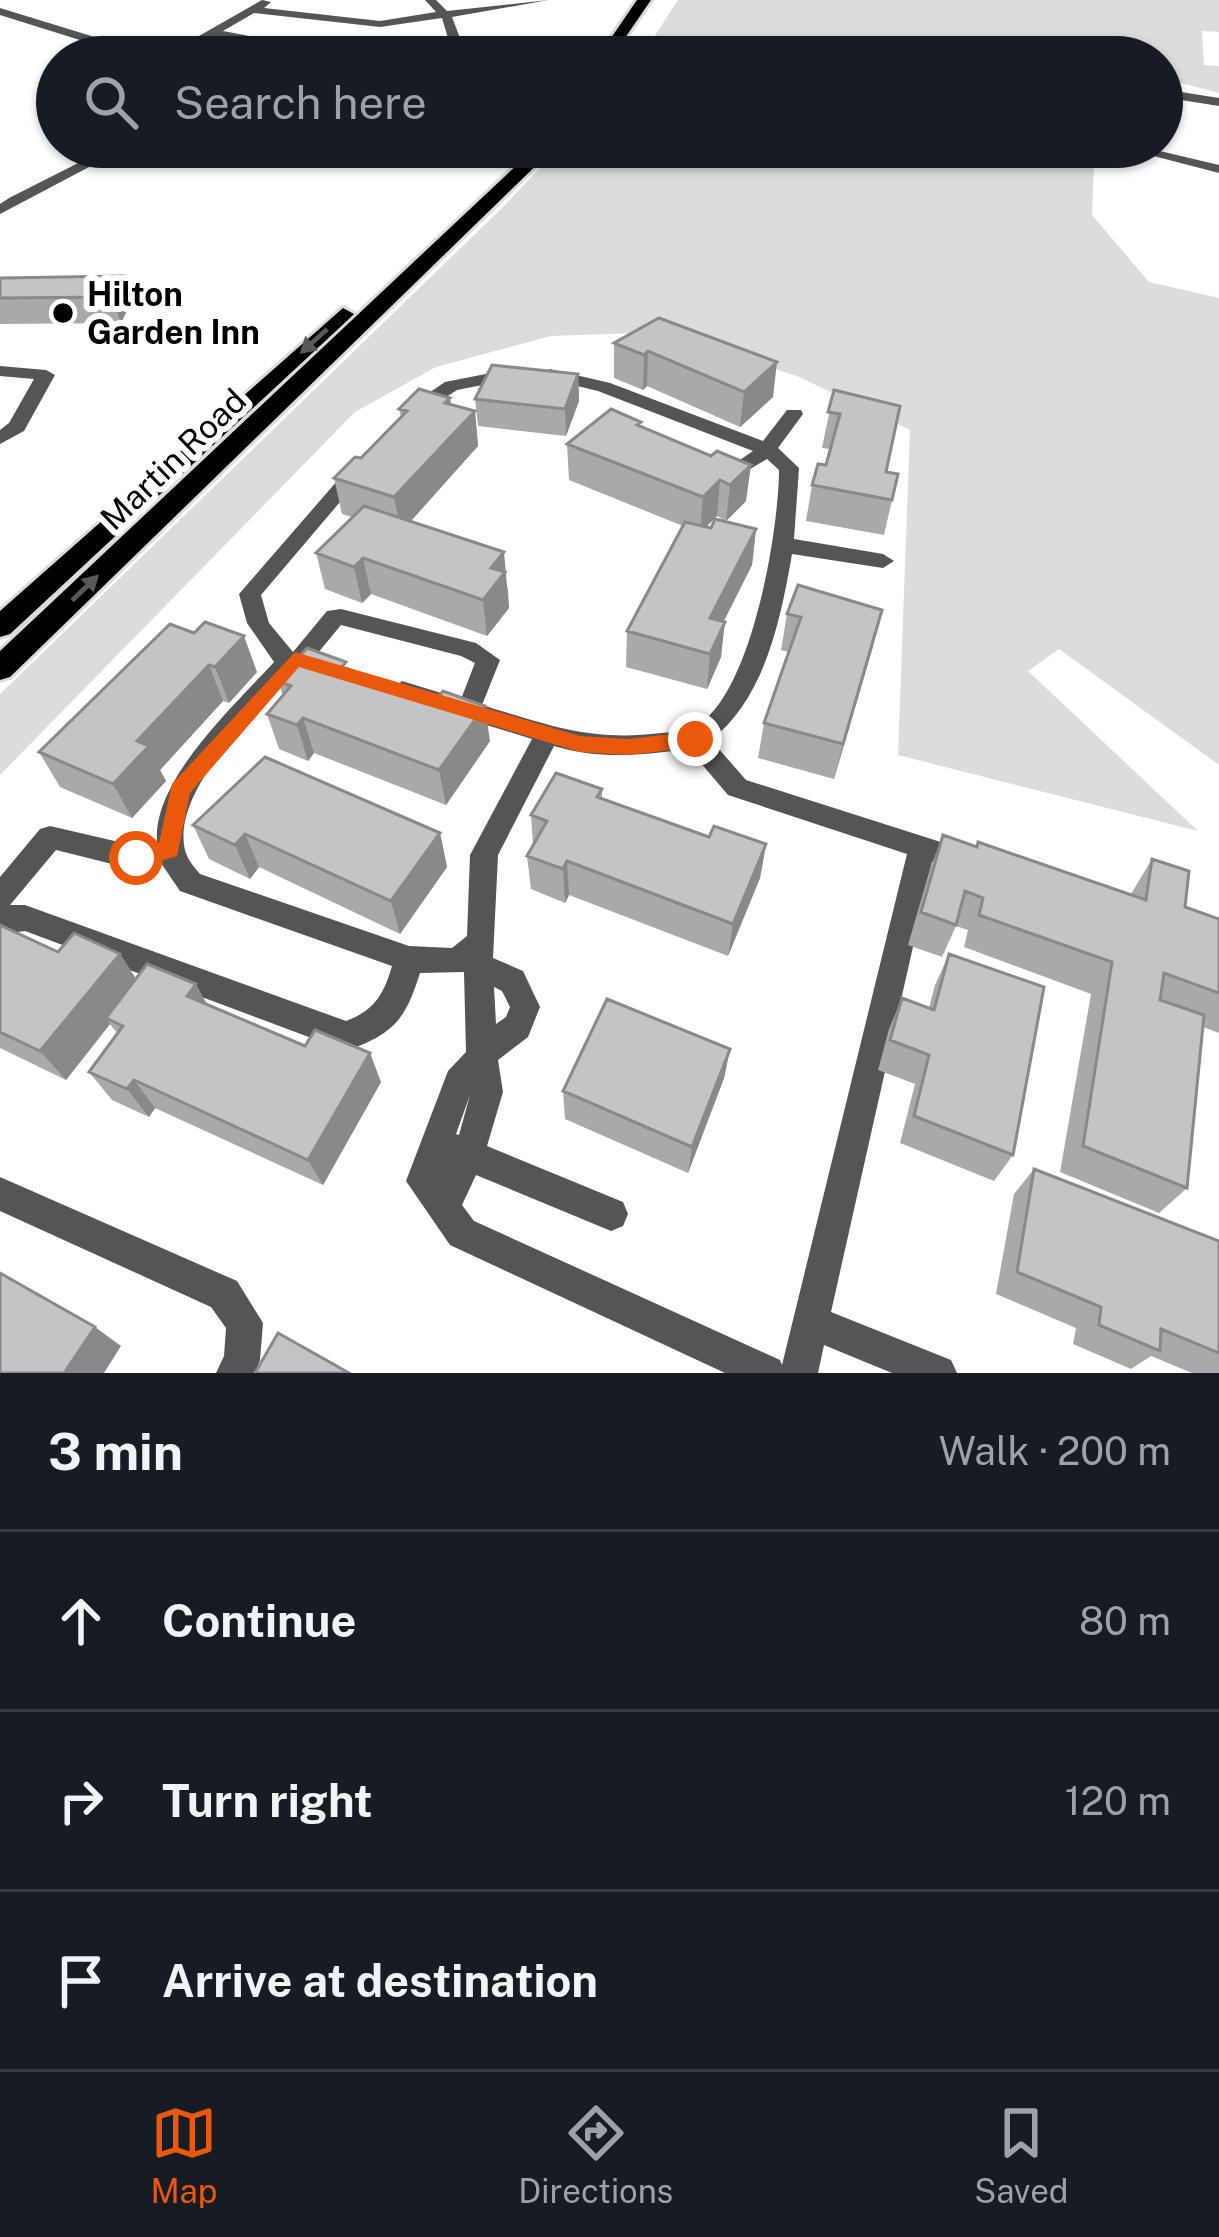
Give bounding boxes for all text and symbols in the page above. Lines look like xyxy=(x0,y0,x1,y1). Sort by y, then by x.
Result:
search box xyxy=(36,36,1183,168)
icon: search xyxy=(78,69,144,135)
text: Search here xyxy=(174,76,427,129)
place label: Hilton Garden Inn xyxy=(87,275,260,351)
marker: Hilton Garden Inn xyxy=(50,300,76,326)
one-way arrow xyxy=(299,327,329,354)
street label: Martin Road xyxy=(93,381,253,537)
one-way arrow xyxy=(70,575,99,603)
route end xyxy=(668,712,722,766)
route start xyxy=(109,831,163,885)
text: 3 min xyxy=(48,1422,183,1481)
text: Walk · 200 m xyxy=(939,1428,1171,1474)
icon: ahead xyxy=(48,1588,114,1654)
text: Continue xyxy=(162,1594,356,1647)
text: 80 m xyxy=(1079,1598,1171,1644)
icon: right xyxy=(48,1768,114,1834)
text: Turn right xyxy=(162,1774,373,1827)
text: 120 m xyxy=(1065,1778,1171,1824)
icon: arrive xyxy=(48,1948,114,2014)
text: Arrive at destination xyxy=(162,1954,598,2007)
tab: Map xyxy=(150,2100,217,2210)
tab: Directions xyxy=(518,2100,673,2210)
tab: Saved xyxy=(974,2100,1069,2210)

